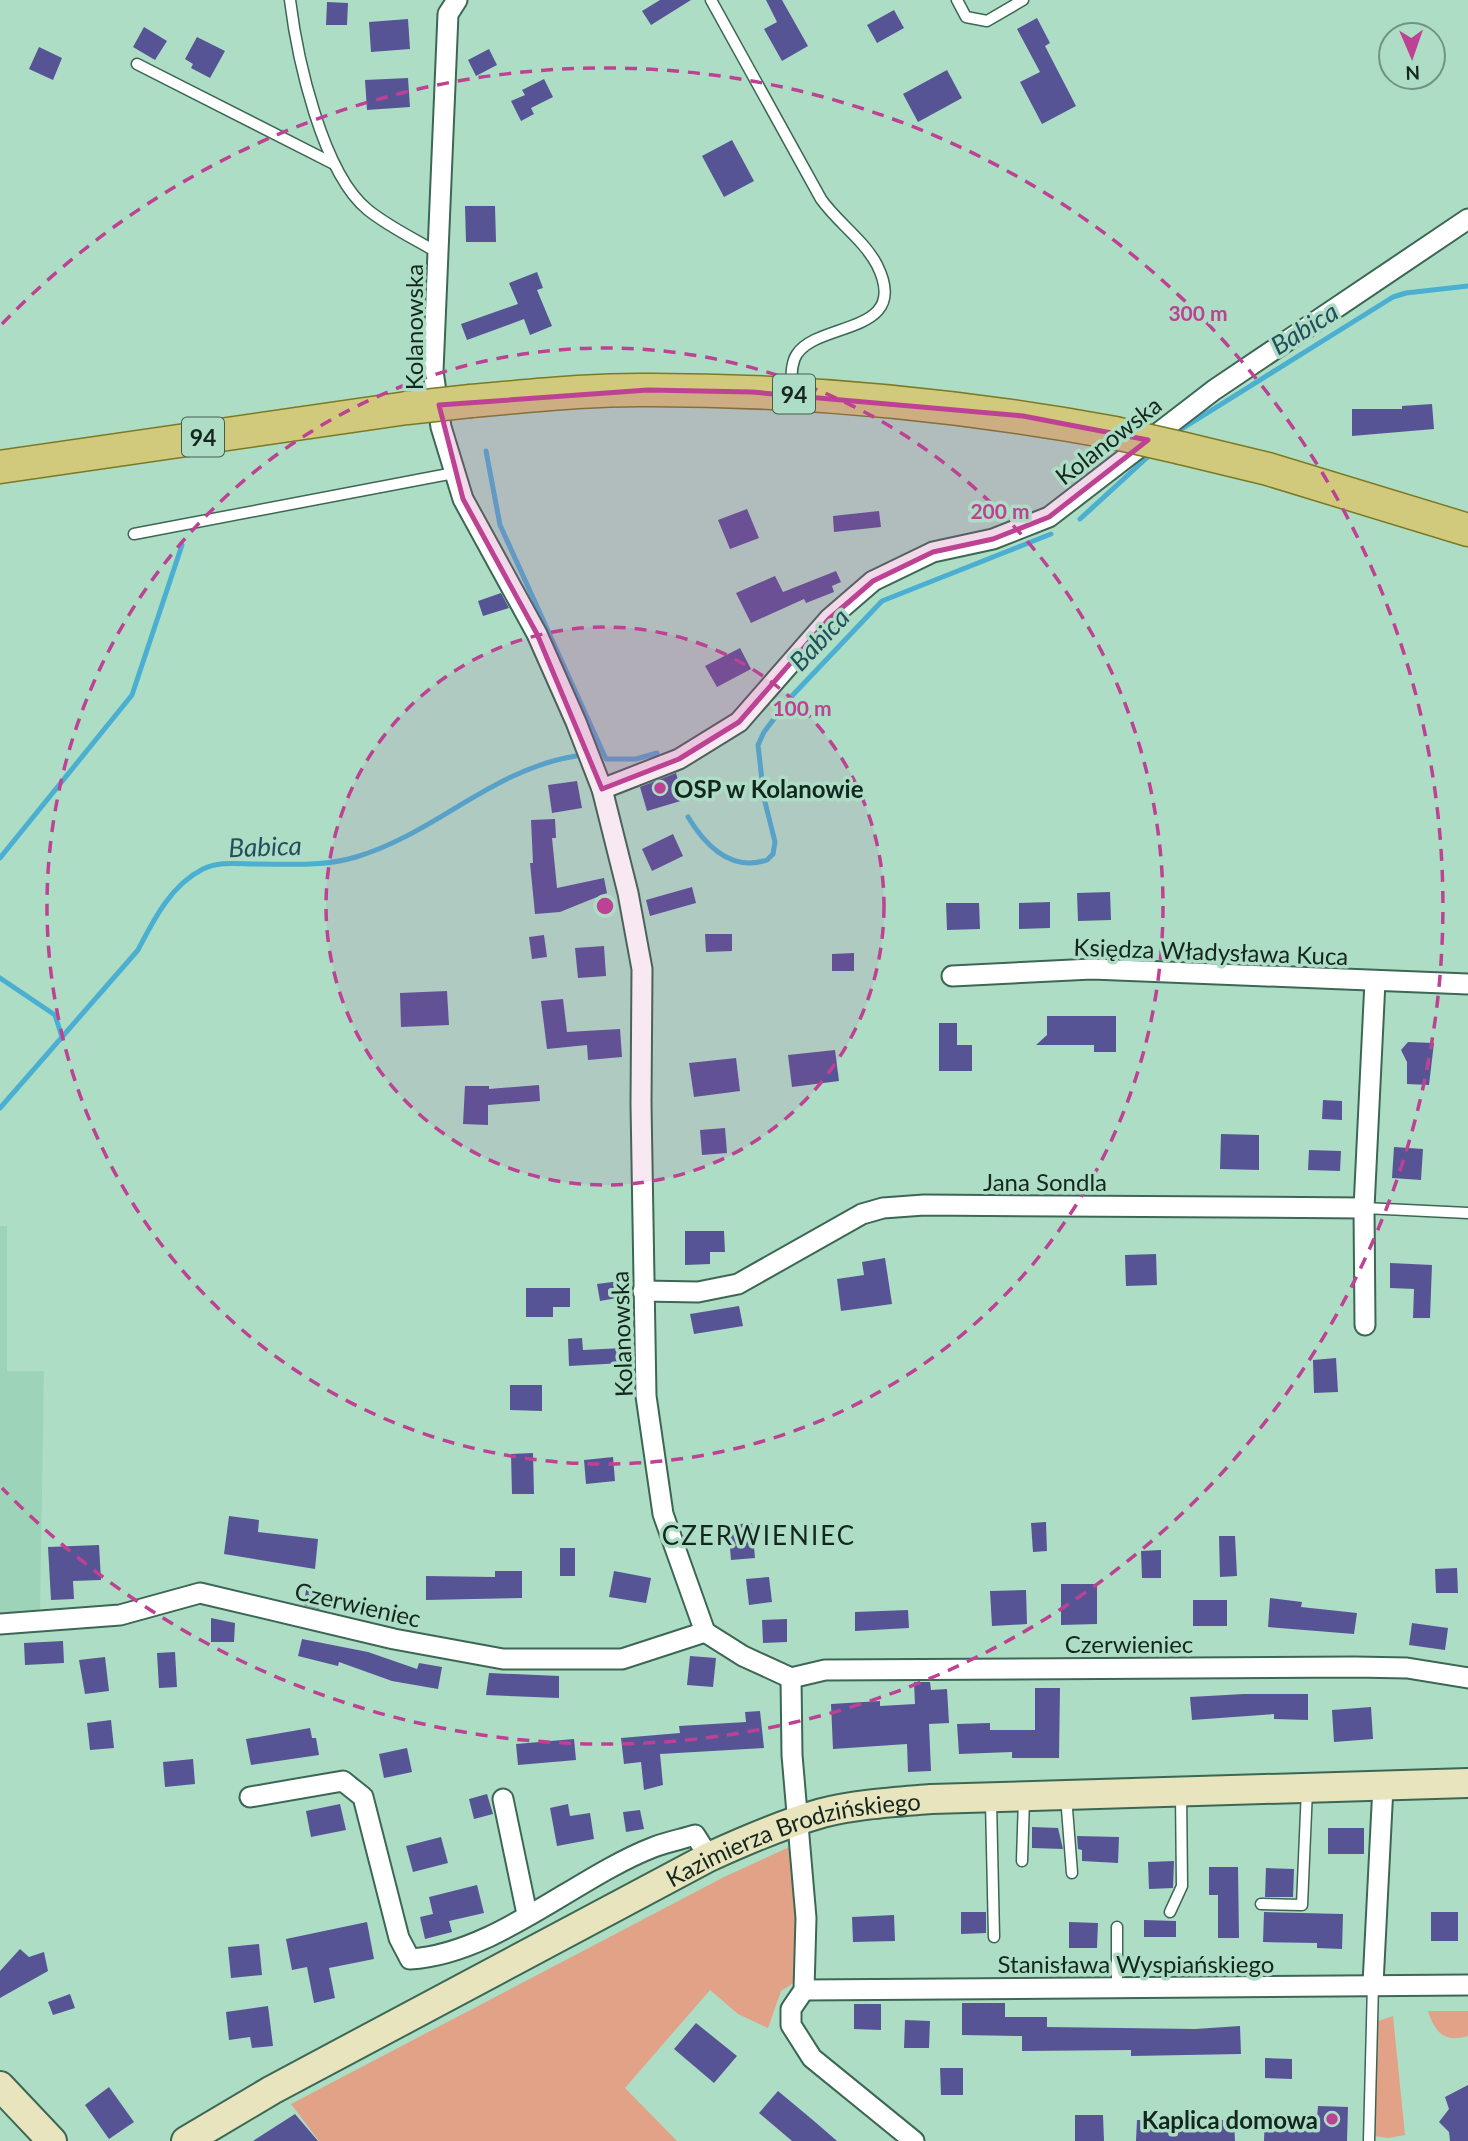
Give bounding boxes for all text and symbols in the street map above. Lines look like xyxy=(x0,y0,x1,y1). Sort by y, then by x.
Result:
north arrow xyxy=(1377,21,1447,91)
text: N xyxy=(1405,62,1420,85)
street label: Kolanowska xyxy=(399,264,428,390)
water label: Babica xyxy=(1264,295,1344,361)
text: 300 m xyxy=(1168,300,1228,325)
road number: 94 xyxy=(773,374,815,414)
street label: Kolanowska xyxy=(1049,390,1167,490)
road number: 94 xyxy=(182,418,224,457)
text: 200 m xyxy=(970,498,1030,523)
water label: Babica xyxy=(782,601,856,677)
text: 100 m xyxy=(772,695,832,720)
place label: OSP w Kolanowie xyxy=(674,774,864,803)
marker: OSP w Kolanowie xyxy=(652,780,668,796)
water label: Babica xyxy=(228,829,302,863)
centre of rings xyxy=(593,894,617,918)
street label: Księdza Władysława Kuca xyxy=(1073,932,1349,970)
street label: Jana Sondla xyxy=(983,1167,1107,1196)
street label: Kolanowska xyxy=(604,1270,638,1398)
district label: CZERWIENIEC xyxy=(662,1519,856,1551)
street label: Czerwieniec xyxy=(292,1575,424,1633)
street label: Czerwieniec xyxy=(1065,1629,1193,1658)
street label: Kazimierza Brodzińskiego xyxy=(661,1785,922,1892)
street label: Stanisława Wyspiańskiego xyxy=(998,1949,1274,1978)
place label: Kaplica domowa xyxy=(1142,2105,1318,2134)
marker: Kaplica domowa xyxy=(1324,2111,1340,2127)

